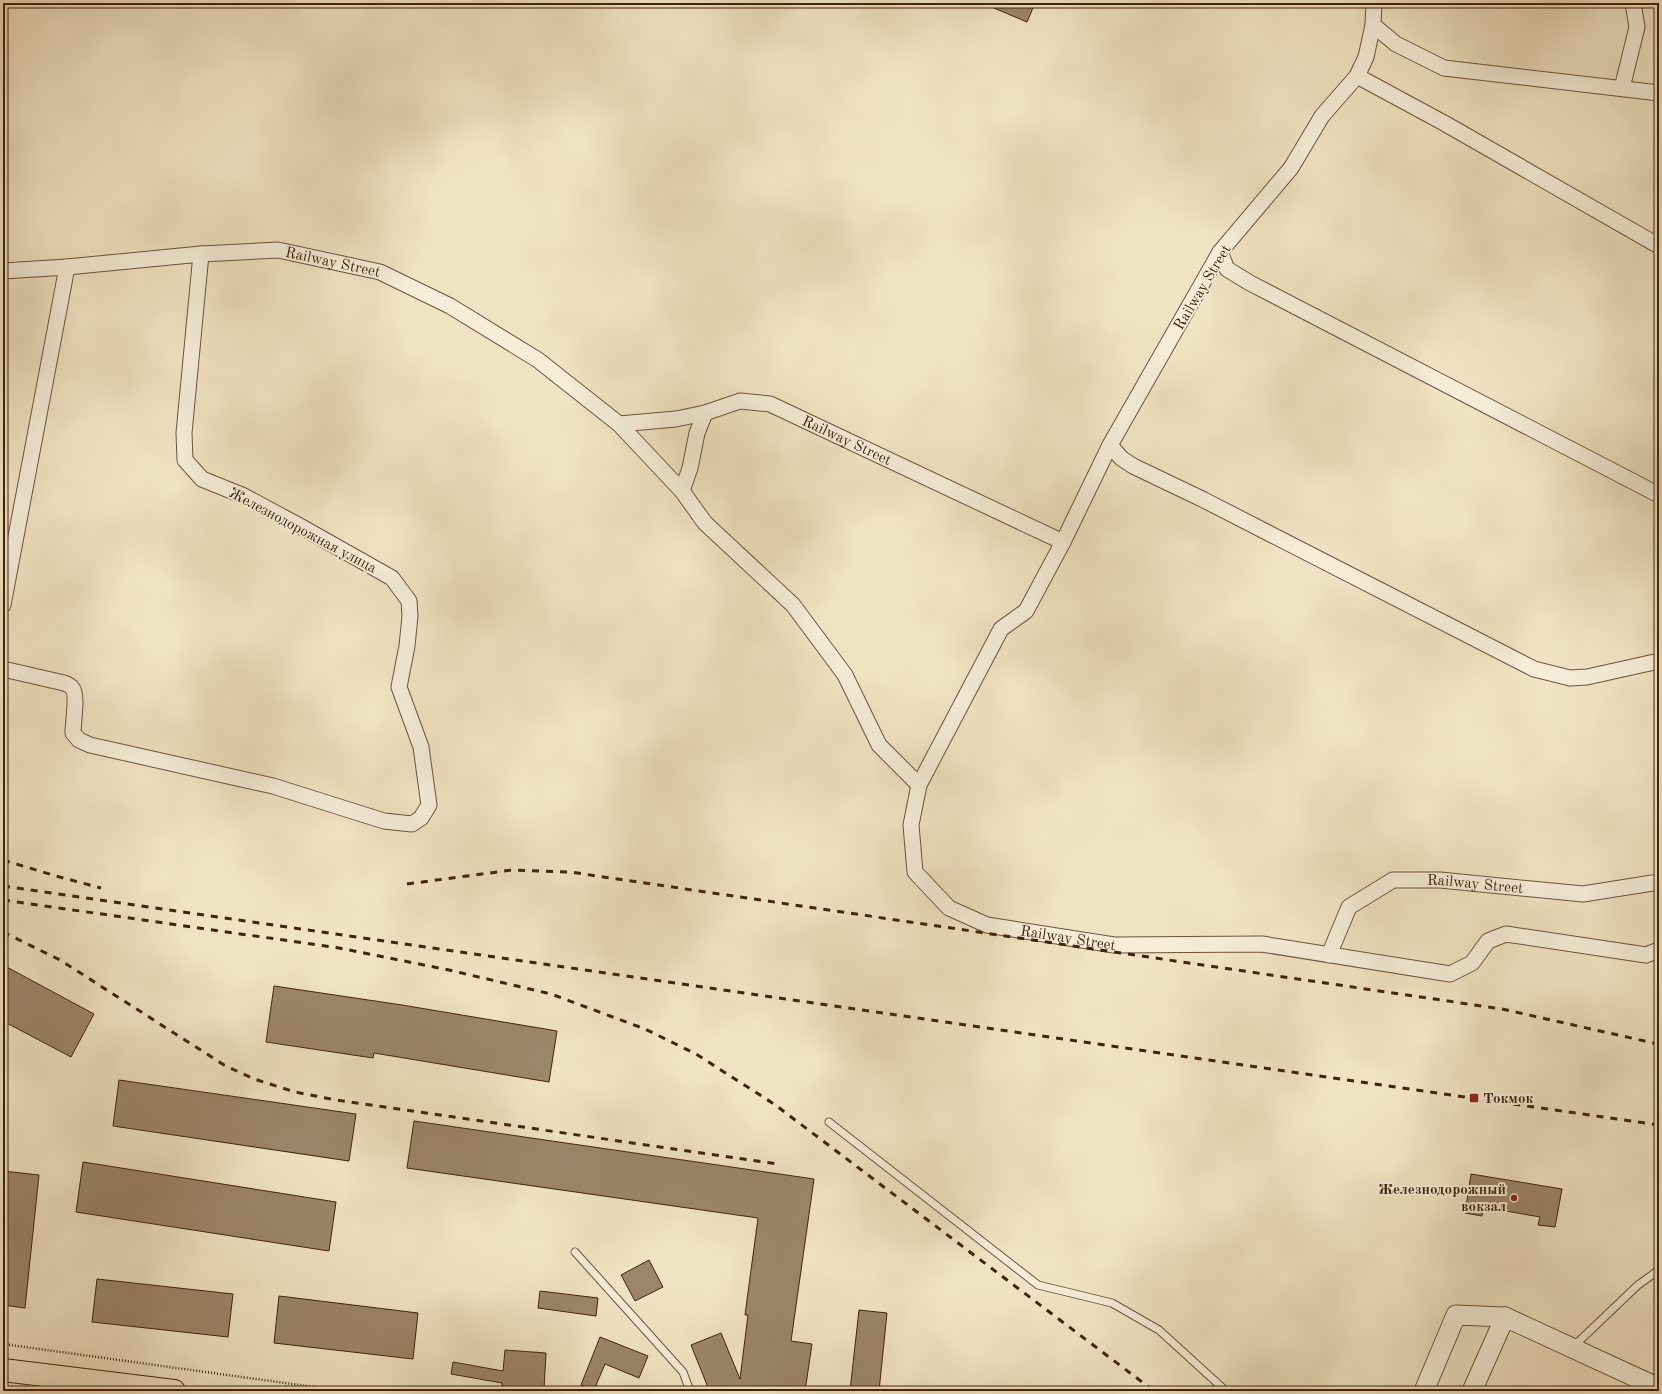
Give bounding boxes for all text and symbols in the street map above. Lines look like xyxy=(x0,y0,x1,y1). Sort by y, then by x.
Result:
street label: Railway Street xyxy=(1172,243,1235,333)
street label: Railway Street xyxy=(284,246,381,281)
street label: Railway Street xyxy=(799,414,893,469)
street label: Железнодорожная улица xyxy=(226,486,379,577)
street label: Railway Street xyxy=(1427,874,1524,897)
street label: Railway Street xyxy=(1019,924,1117,954)
marker: Токмок xyxy=(1468,1092,1480,1104)
place label: Токмок xyxy=(1483,1092,1534,1107)
place label: Железнодорожный вокзал xyxy=(1378,1183,1506,1215)
marker: Железнодорожный вокзал xyxy=(1509,1193,1519,1203)

